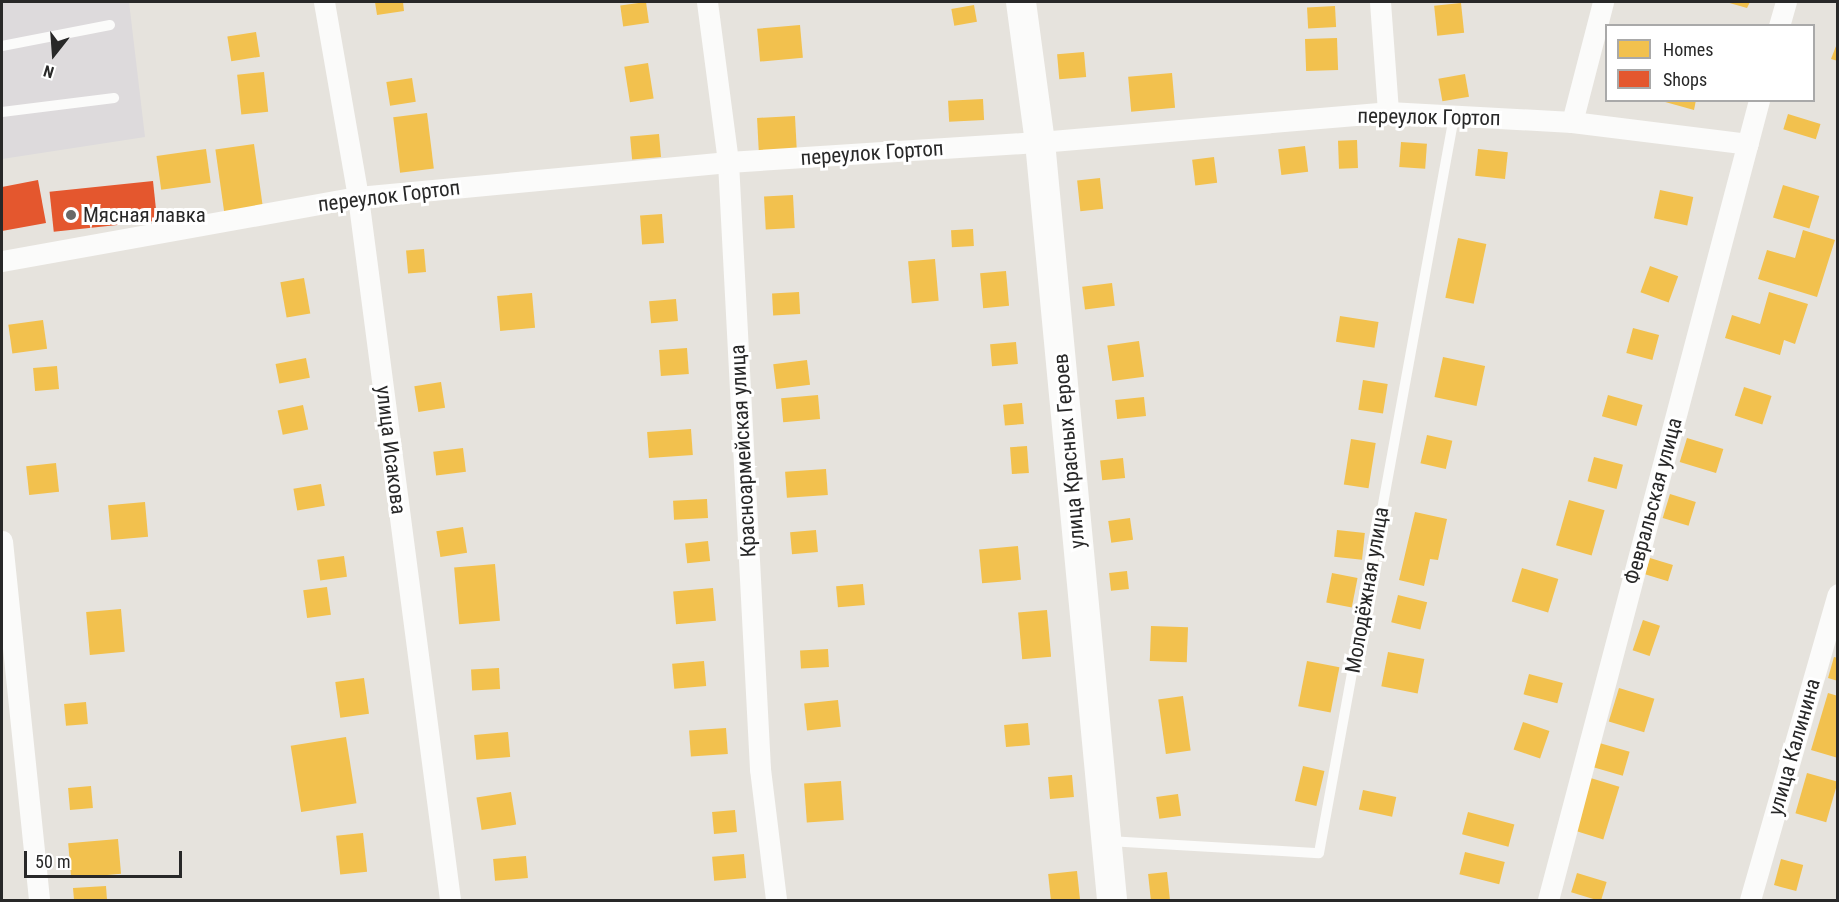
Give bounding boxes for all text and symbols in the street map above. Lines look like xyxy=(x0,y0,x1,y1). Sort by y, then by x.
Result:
north arrow xyxy=(24,24,84,84)
legend xyxy=(1605,24,1815,102)
text: Homes xyxy=(1663,39,1713,60)
text: N xyxy=(41,61,56,82)
text: Shops xyxy=(1663,69,1707,90)
street label: переулок Гортоп xyxy=(1357,103,1501,131)
street label: переулок Гортоп xyxy=(800,135,944,171)
street label: переулок Гортоп xyxy=(316,175,462,217)
place label: Мясная лавка xyxy=(83,202,206,228)
marker: Мясная лавка xyxy=(64,208,78,222)
street label: Красноармейская улица xyxy=(725,344,761,558)
street label: улица Красных Героев xyxy=(1048,352,1090,550)
street label: улица Исакова xyxy=(371,384,411,516)
street label: Февральская улица xyxy=(1619,415,1687,587)
street label: Молодёжная улица xyxy=(1340,505,1394,675)
street label: улица Калинина xyxy=(1762,676,1826,818)
scale bar xyxy=(27,839,184,877)
text: 50 m xyxy=(35,851,70,872)

